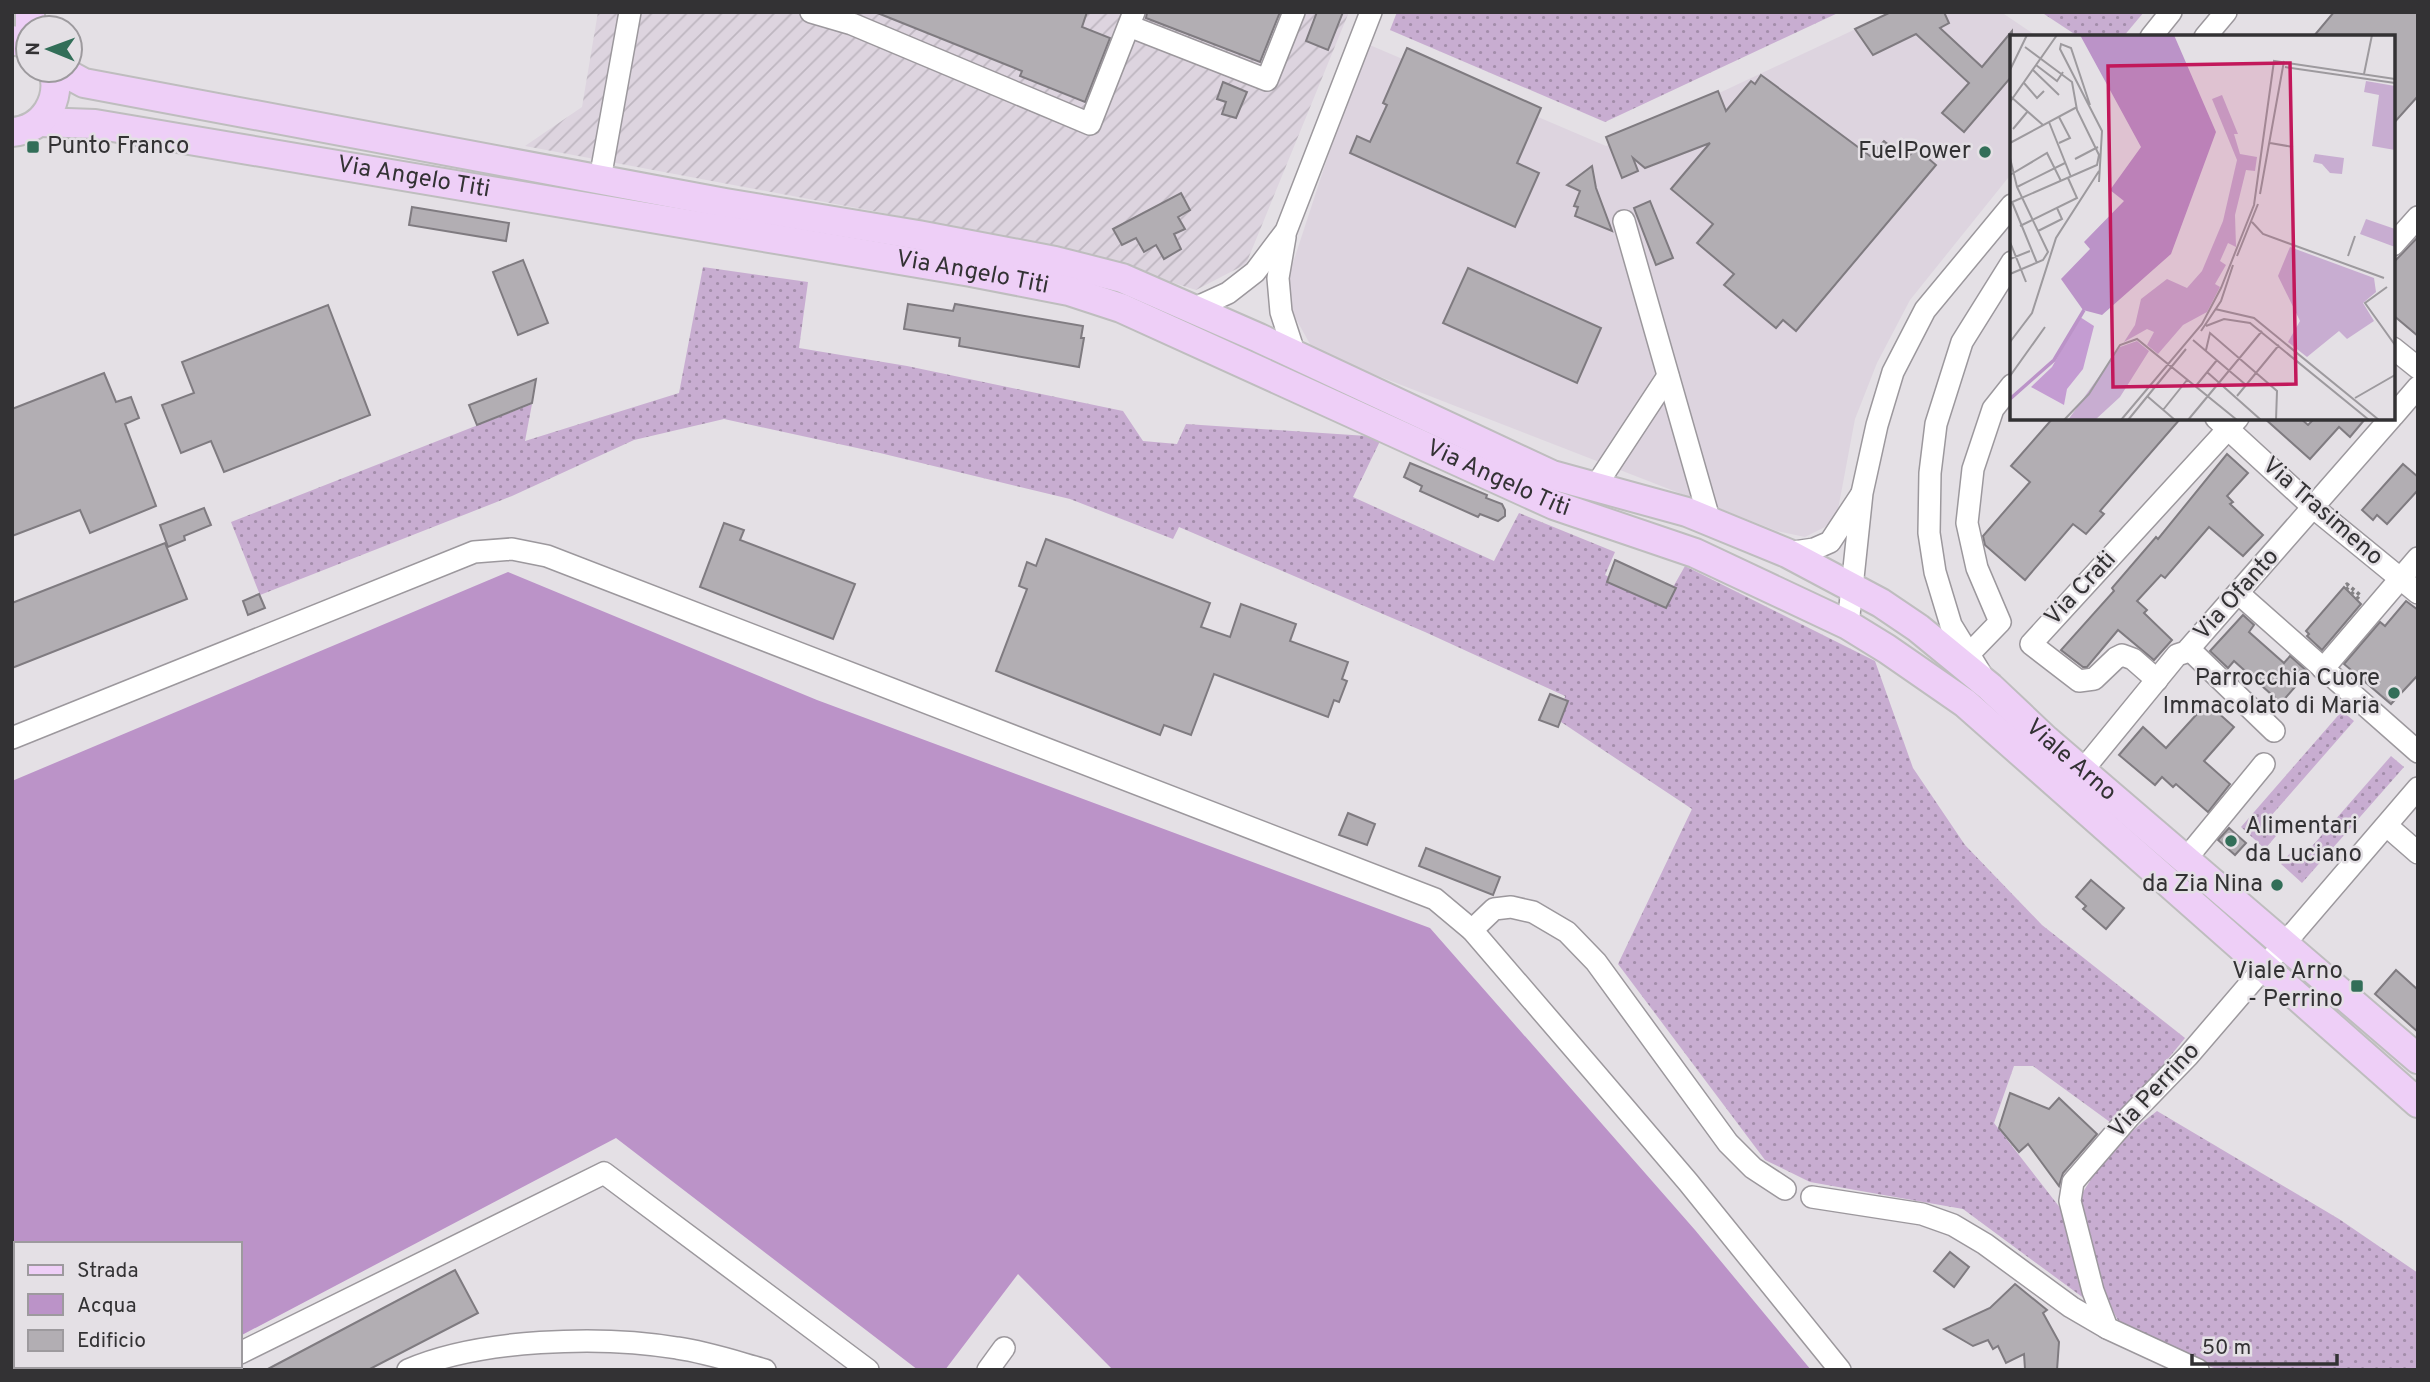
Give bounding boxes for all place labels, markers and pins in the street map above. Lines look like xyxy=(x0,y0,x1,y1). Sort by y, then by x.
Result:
place label: Punto Franco xyxy=(47,132,189,162)
place label: FuelPower xyxy=(1858,137,1971,167)
marker: Punto Franco xyxy=(25,139,41,155)
marker: FuelPower xyxy=(1977,144,1993,160)
place label: Parrocchia Cuore Immacolato di Maria xyxy=(2162,664,2380,722)
marker: Parrocchia Cuore Immacolato di Maria xyxy=(2386,685,2402,701)
place label: Alimentari da Luciano xyxy=(2245,812,2362,870)
marker: Alimentari da Luciano xyxy=(2223,833,2239,849)
place label: da Zia Nina xyxy=(2142,870,2263,900)
marker: da Zia Nina xyxy=(2269,877,2285,893)
place label: Viale Arno - Perrino xyxy=(2232,957,2343,1015)
marker: Viale Arno - Perrino xyxy=(2349,978,2365,994)

